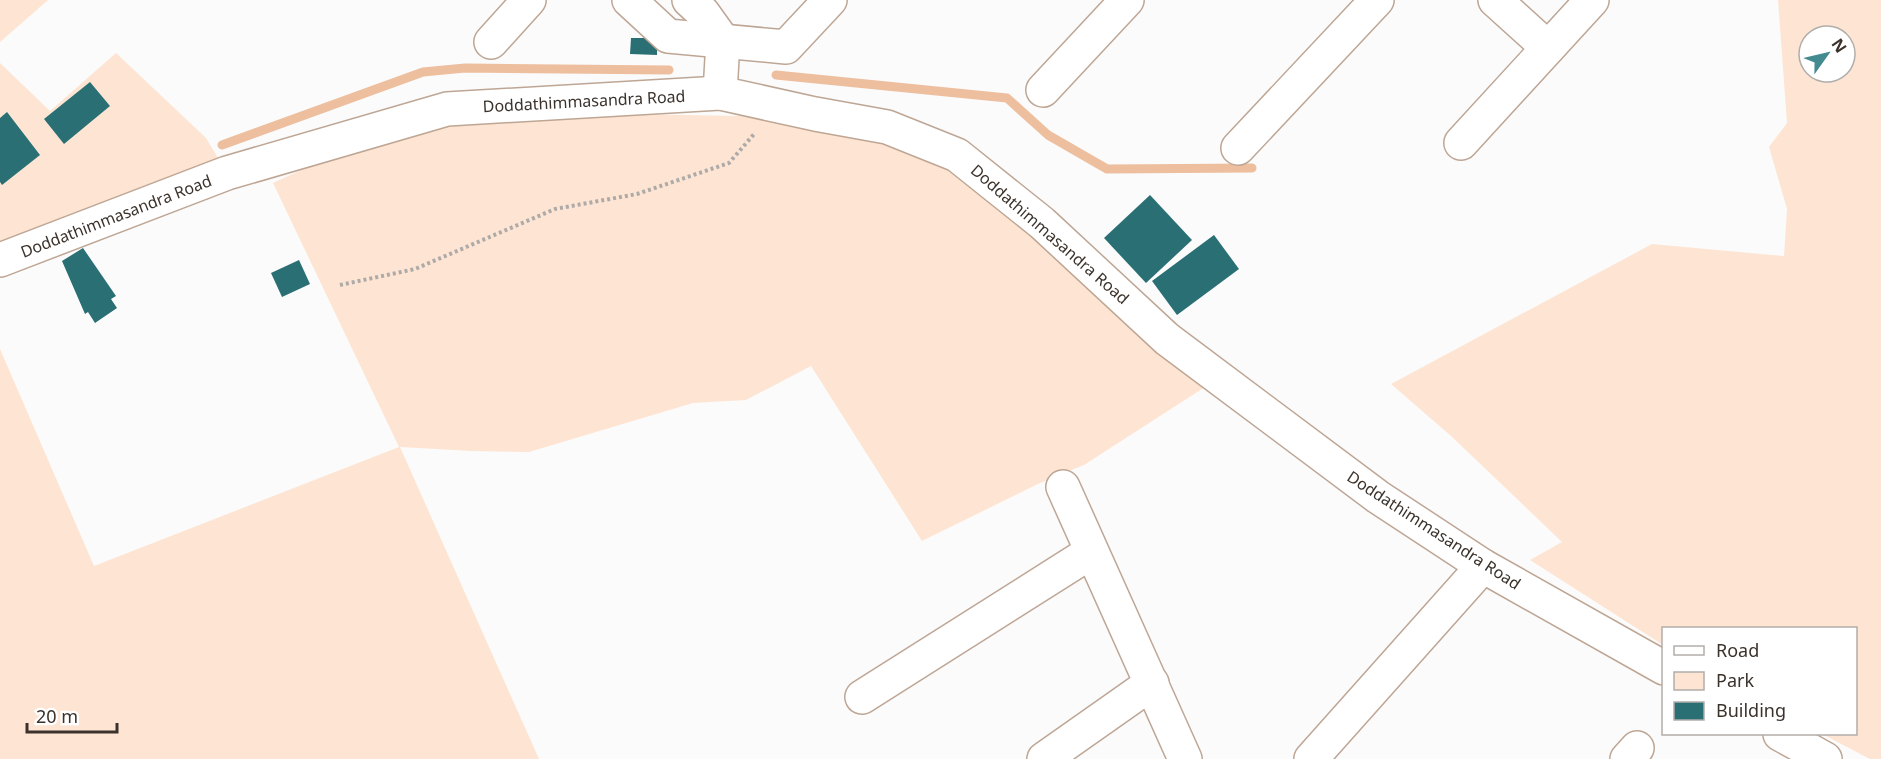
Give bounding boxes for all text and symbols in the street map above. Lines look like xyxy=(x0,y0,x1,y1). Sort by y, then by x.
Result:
north arrow xyxy=(1797,24,1857,84)
text: N xyxy=(1827,34,1852,57)
street label: Doddathimmasandra Road xyxy=(482,85,686,117)
street label: Doddathimmasandra Road xyxy=(966,159,1134,309)
street label: Doddathimmasandra Road xyxy=(17,169,215,263)
street label: Doddathimmasandra Road xyxy=(1343,466,1525,594)
legend xyxy=(1662,627,1857,735)
text: Road xyxy=(1716,638,1759,662)
text: Park xyxy=(1716,668,1754,692)
scale bar xyxy=(27,696,117,734)
text: Building xyxy=(1716,698,1786,722)
text: 20 m xyxy=(36,704,78,728)

